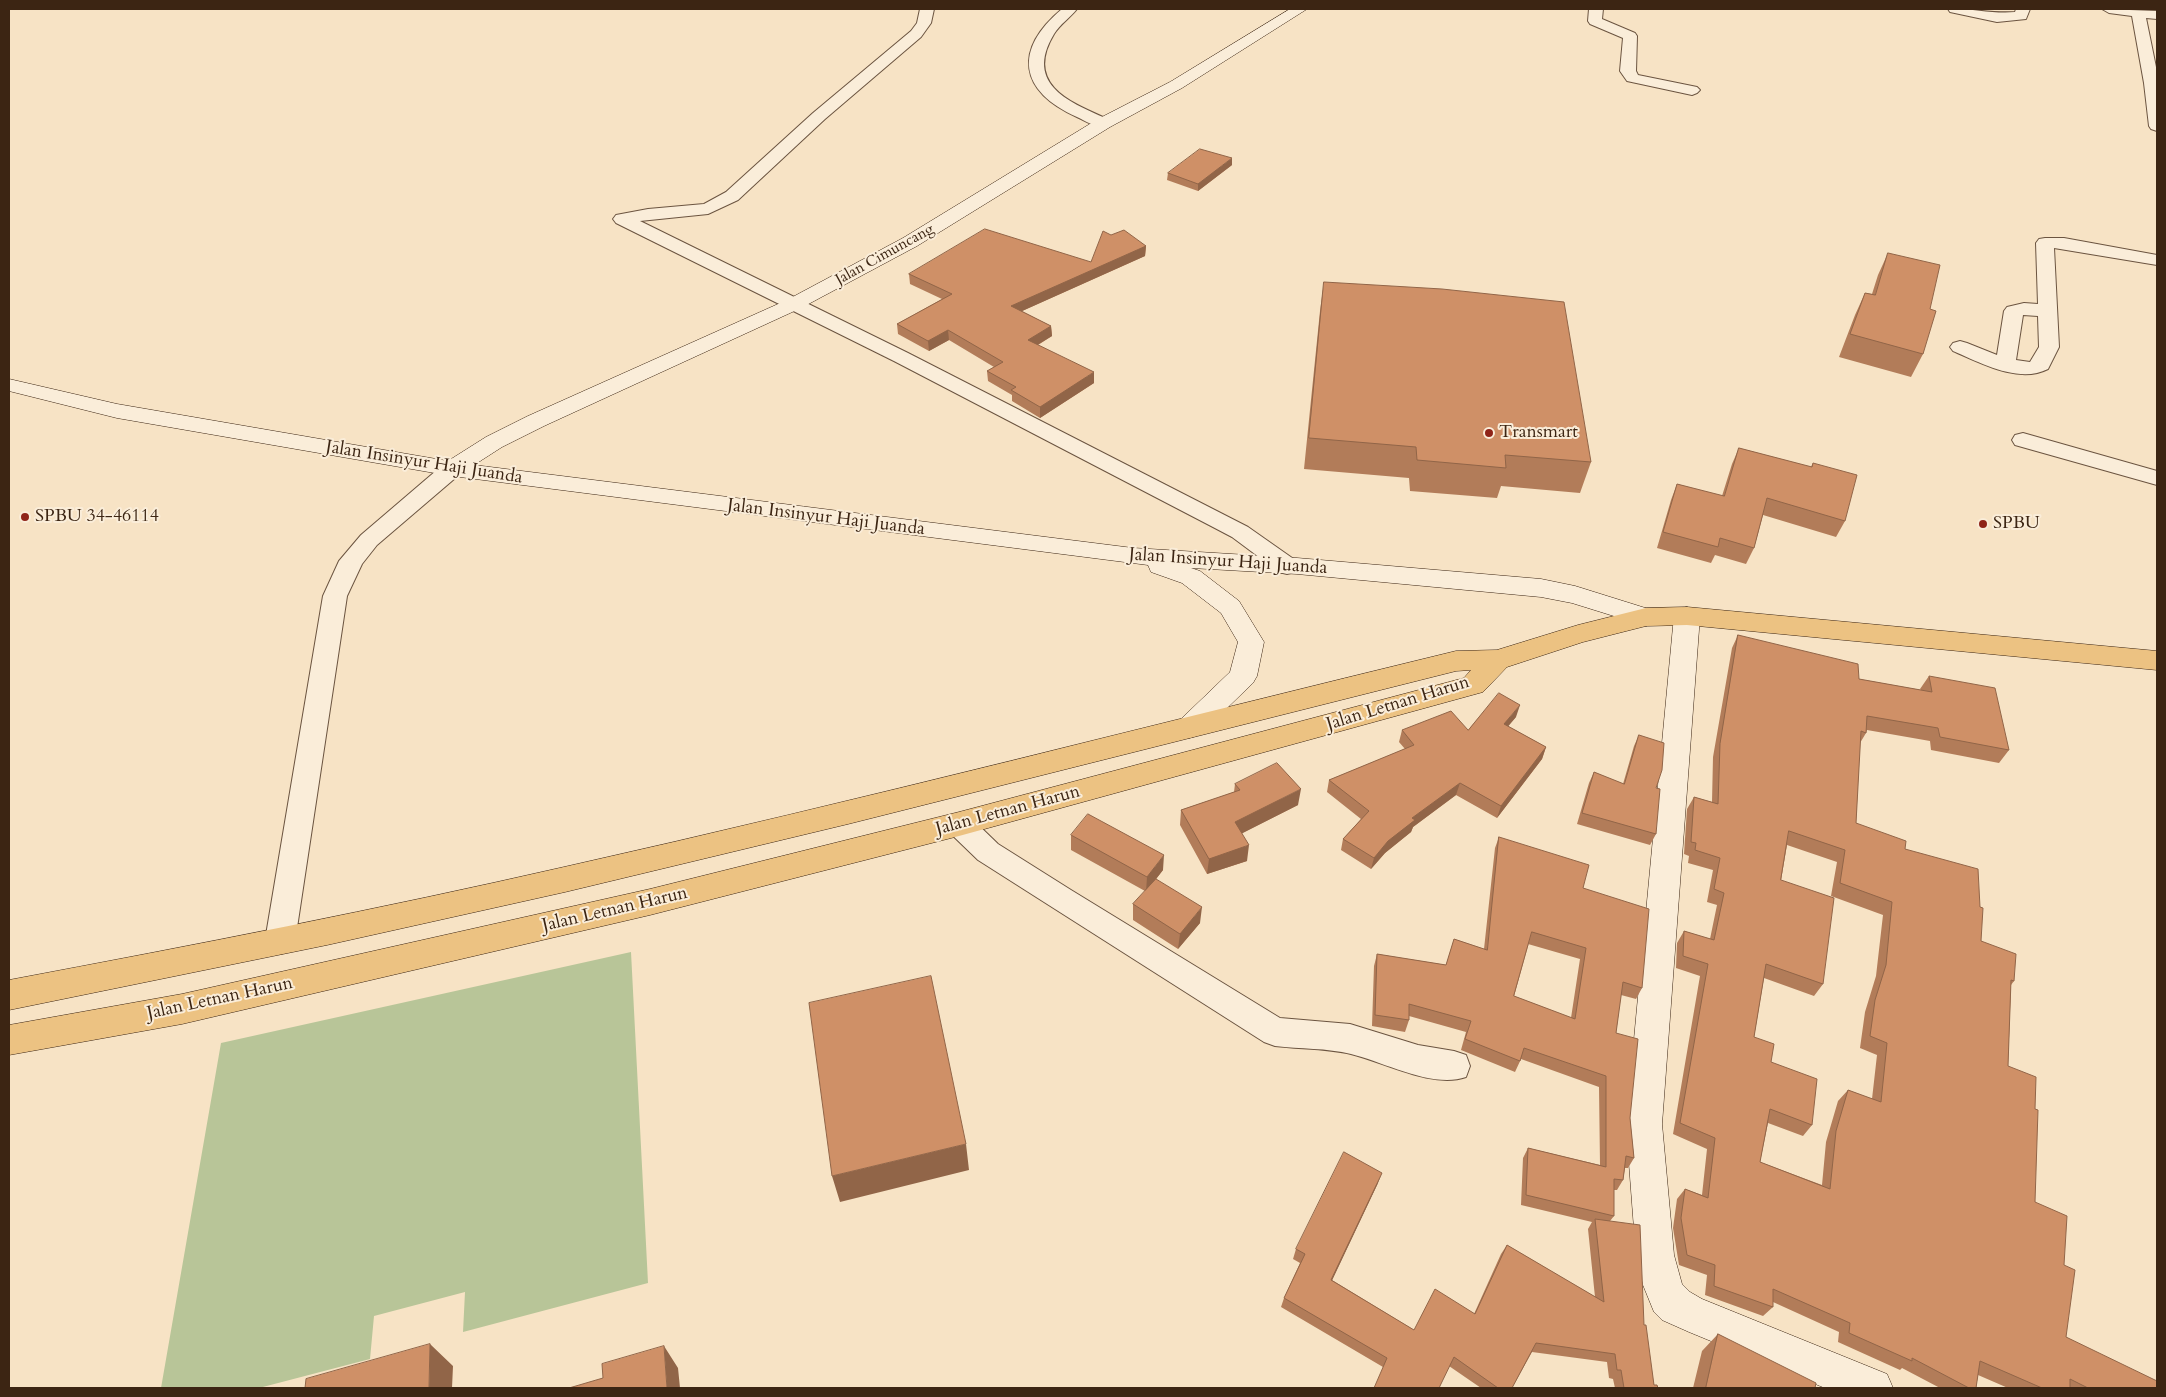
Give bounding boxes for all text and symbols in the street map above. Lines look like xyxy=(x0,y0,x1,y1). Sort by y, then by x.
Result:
street label: Jalan Cimuncang xyxy=(833,221,937,289)
place label: Transmart xyxy=(1499,422,1578,444)
marker: Transmart xyxy=(1483,427,1495,439)
street label: Jalan Insinyur Haji Juanda xyxy=(324,437,524,489)
street label: Jalan Insinyur Haji Juanda xyxy=(726,495,926,541)
place label: SPBU 34-46114 xyxy=(35,506,159,528)
marker: SPBU 34-46114 xyxy=(19,511,31,523)
place label: SPBU xyxy=(1993,513,2040,535)
marker: SPBU xyxy=(1977,518,1989,530)
street label: Jalan Insinyur Haji Juanda xyxy=(1128,544,1328,580)
street label: Jalan Letnan Harun xyxy=(1324,672,1472,736)
street label: Jalan Letnan Harun xyxy=(933,781,1083,841)
street label: Jalan Letnan Harun xyxy=(540,883,690,937)
street label: Jalan Letnan Harun xyxy=(145,973,295,1025)

